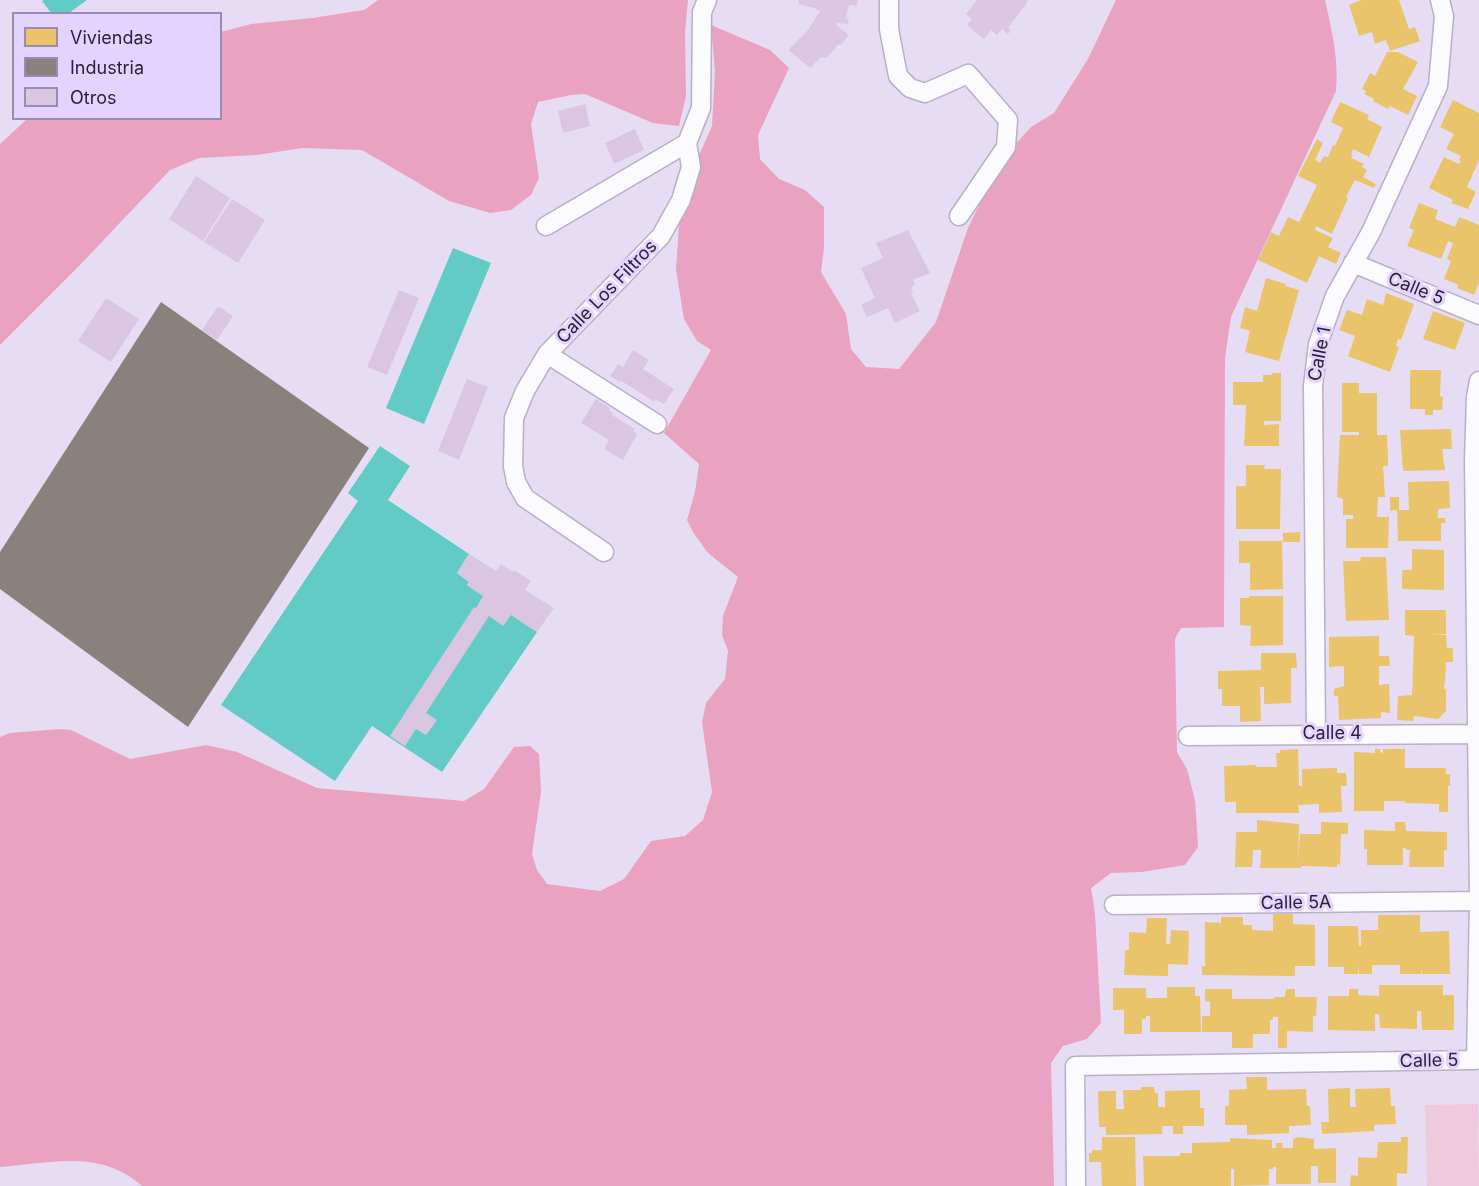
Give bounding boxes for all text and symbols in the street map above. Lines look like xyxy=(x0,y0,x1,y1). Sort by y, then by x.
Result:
legend xyxy=(12,12,222,120)
text: Viviendas xyxy=(70,27,153,48)
text: Industria xyxy=(70,57,144,78)
text: Otros xyxy=(70,87,116,108)
street label: Calle Los Filtros xyxy=(552,236,662,348)
street label: Calle 5 xyxy=(1385,268,1447,310)
street label: Calle 1 xyxy=(1304,325,1336,383)
street label: Calle 4 xyxy=(1302,723,1362,745)
street label: Calle 5A xyxy=(1260,892,1332,914)
street label: Calle 5 xyxy=(1400,1050,1458,1072)

